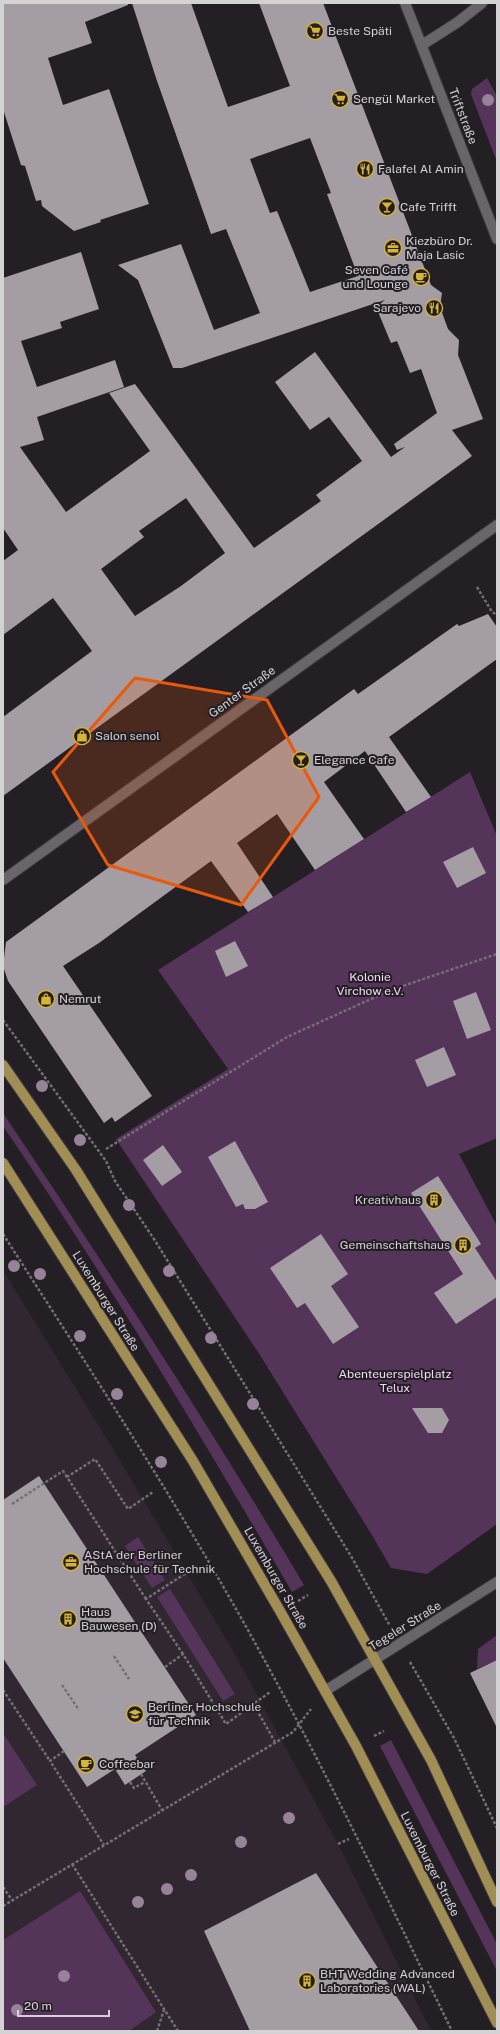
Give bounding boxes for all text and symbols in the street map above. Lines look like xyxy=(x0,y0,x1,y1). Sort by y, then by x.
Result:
supermarket icon: Beste Späti xyxy=(305,21,325,41)
place label: Beste Späti xyxy=(328,24,392,38)
street label: Triftstraße xyxy=(446,86,480,146)
supermarket icon: Sengül Market xyxy=(330,89,350,109)
place label: Sengül Market xyxy=(353,92,436,106)
restaurant icon: Falafel Al Amin xyxy=(355,159,375,179)
place label: Falafel Al Amin xyxy=(378,162,464,176)
bar icon: Cafe Trifft xyxy=(377,197,397,217)
place label: Cafe Trifft xyxy=(400,200,457,214)
place label: Kiezbüro Dr. Maja Lasic xyxy=(406,234,473,262)
office icon: Kiezbüro Dr. Maja Lasic xyxy=(383,238,403,258)
place label: Seven Café und Lounge xyxy=(342,263,408,291)
cafe icon: Seven Café und Lounge xyxy=(411,267,431,287)
restaurant icon: Sarajevo xyxy=(424,298,444,318)
place label: Sarajevo xyxy=(373,301,421,315)
street label: Genter Straße xyxy=(206,663,278,721)
shop icon: Salon senol xyxy=(72,726,92,746)
place label: Salon senol xyxy=(95,729,160,743)
bar icon: Elegance Cafe xyxy=(291,750,311,770)
place label: Elegance Cafe xyxy=(314,753,395,767)
park label: Kolonie Virchow e.V. xyxy=(336,970,404,998)
shop icon: Nemrut xyxy=(36,989,56,1009)
place label: Nemrut xyxy=(59,992,102,1006)
building icon: Kreativhaus xyxy=(424,1190,444,1210)
place label: Kreativhaus xyxy=(355,1193,421,1207)
building icon: Gemeinschaftshaus xyxy=(453,1235,473,1255)
place label: Gemeinschaftshaus xyxy=(340,1238,450,1252)
street label: Luxemburger Straße xyxy=(69,1248,143,1354)
park label: Abenteuerspielplatz Telux xyxy=(339,1367,452,1395)
street label: Luxemburger Straße xyxy=(241,1525,311,1632)
place label: AStA der Berliner Hochschule für Technik xyxy=(84,1548,215,1576)
office icon: AStA der Berliner Hochschule für Technik xyxy=(61,1552,81,1572)
street label: Tegeler Straße xyxy=(366,1598,444,1654)
place label: Haus Bauwesen (D) xyxy=(81,1605,157,1633)
building icon: Haus Bauwesen (D) xyxy=(58,1609,78,1629)
place label: Berliner Hochschule für Technik xyxy=(148,1700,262,1728)
school or university icon: Berliner Hochschule für Technik xyxy=(125,1704,145,1724)
cafe icon: Coffeebar xyxy=(76,1754,96,1774)
place label: Coffeebar xyxy=(99,1757,155,1771)
street label: Luxemburger Straße xyxy=(398,1809,463,1919)
place label: BHT Wedding Advanced Laboratories (WAL) xyxy=(320,1967,455,1995)
building icon: BHT Wedding Advanced Laboratories (WAL) xyxy=(297,1971,317,1991)
scale bar xyxy=(18,1992,109,2018)
text: 20 m xyxy=(24,1999,52,2013)

